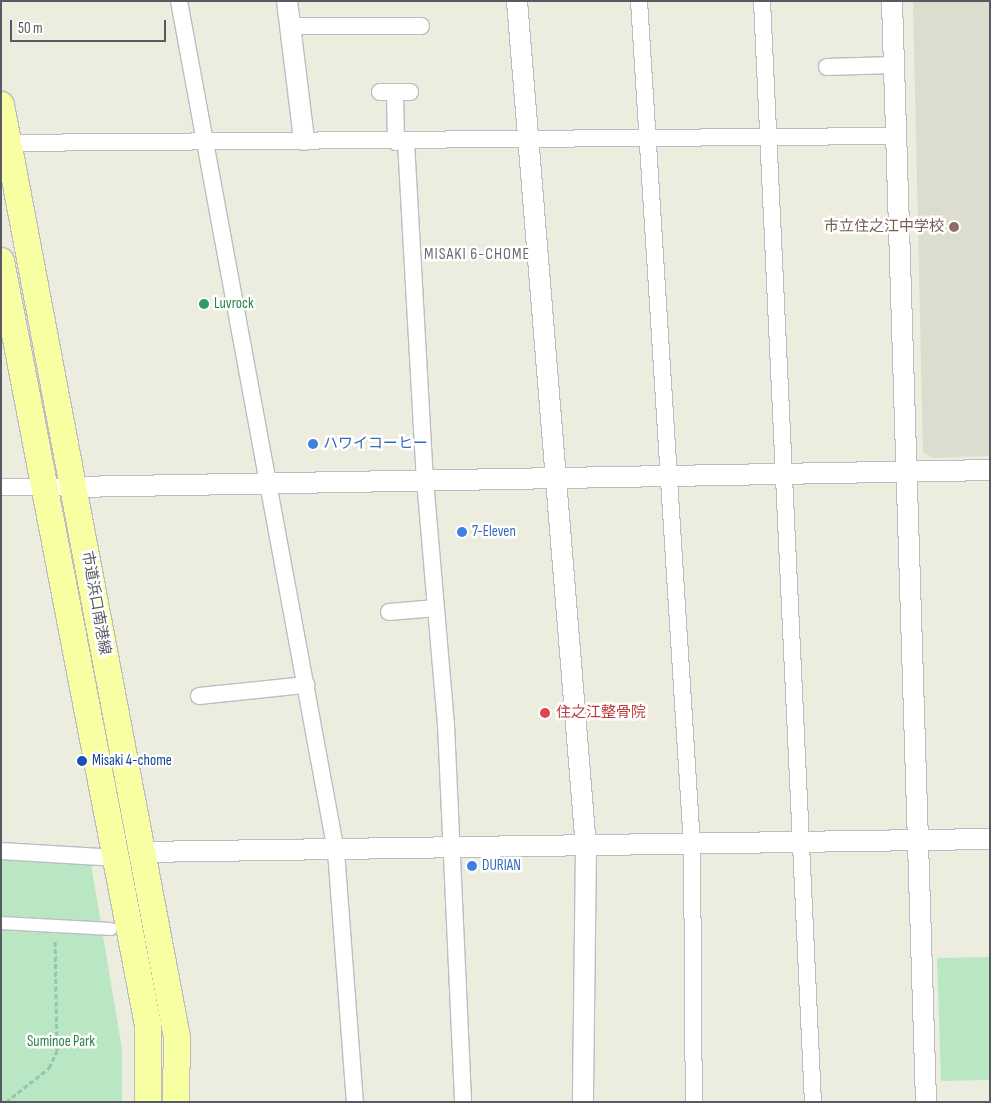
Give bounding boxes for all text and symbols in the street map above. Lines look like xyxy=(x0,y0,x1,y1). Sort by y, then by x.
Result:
scale bar xyxy=(12,10,169,42)
text: 50 m xyxy=(18,19,43,38)
place label: 市立住之江中学校 xyxy=(824,218,944,236)
marker: 市立住之江中学校 xyxy=(948,221,960,233)
district label: MISAKI 6-CHOME xyxy=(422,245,532,265)
place label: Luvrock xyxy=(214,295,254,313)
marker: Luvrock xyxy=(198,298,210,310)
place label: ハワイコーヒー xyxy=(323,435,428,453)
marker: ハワイコーヒー xyxy=(307,438,319,450)
place label: 7-Eleven xyxy=(472,523,516,541)
marker: 7-Eleven xyxy=(456,526,468,538)
street label: 市道浜口南港線 xyxy=(78,550,114,656)
place label: 住之江整骨院 xyxy=(556,704,646,722)
marker: 住之江整骨院 xyxy=(538,706,552,720)
place label: Misaki 4-chome xyxy=(92,752,172,770)
marker: Misaki 4-chome xyxy=(76,755,88,767)
place label: DURIAN xyxy=(482,857,521,875)
marker: DURIAN xyxy=(466,860,478,872)
park label: Suminoe Park xyxy=(27,1033,95,1051)

